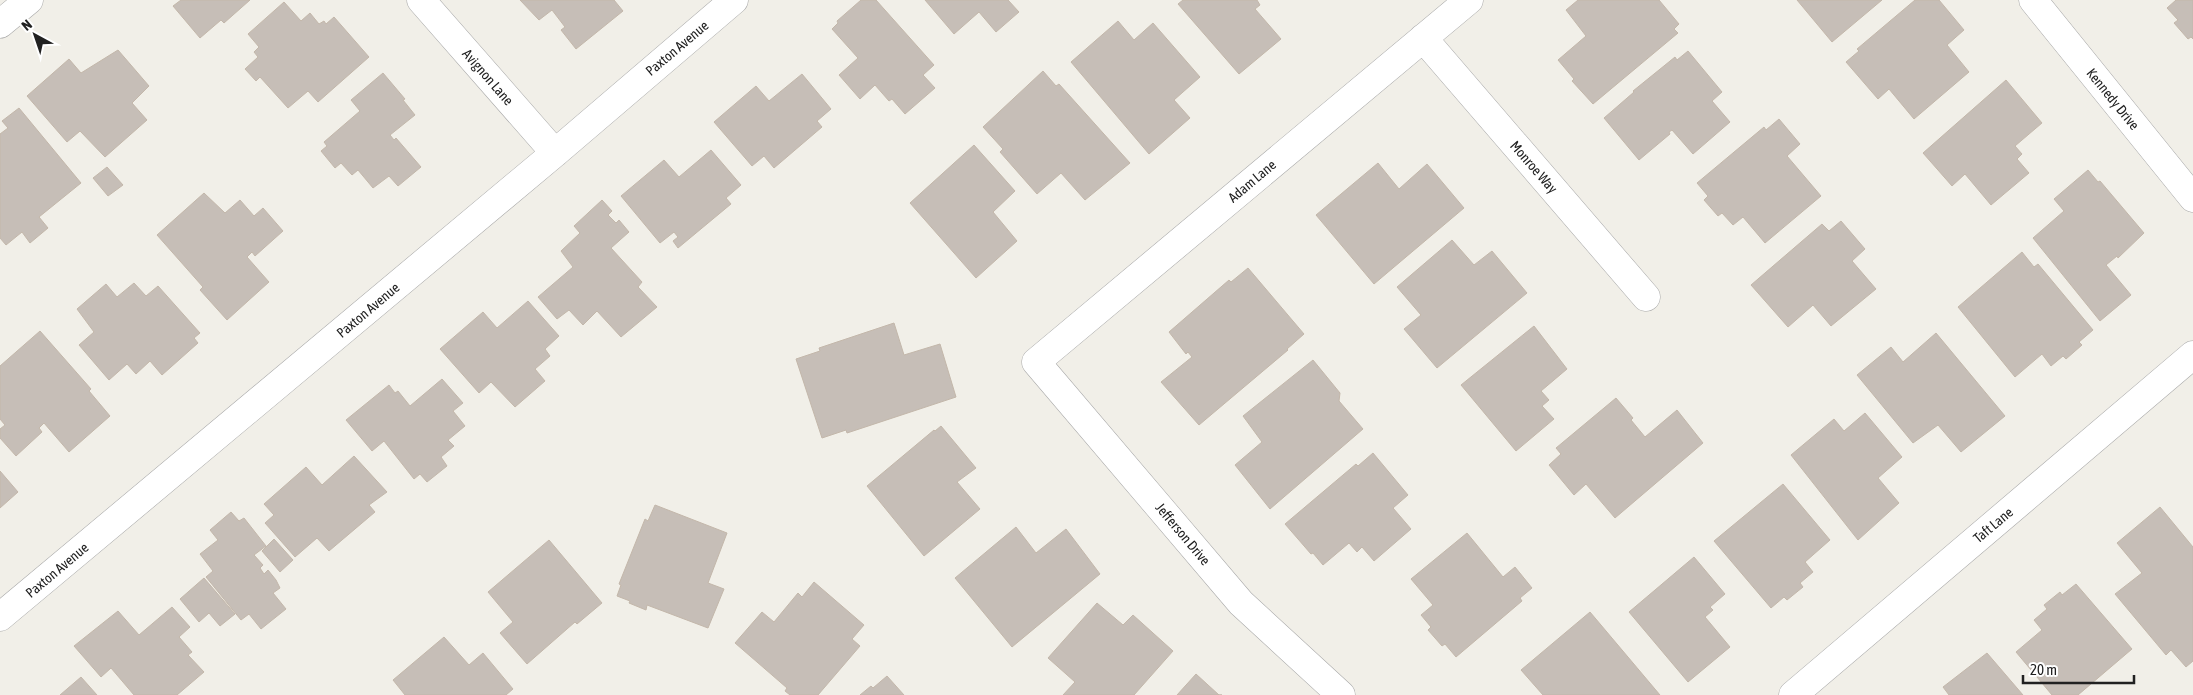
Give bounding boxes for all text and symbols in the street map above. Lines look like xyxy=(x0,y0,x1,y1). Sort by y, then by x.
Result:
north arrow xyxy=(10,10,60,60)
text: N xyxy=(18,16,35,34)
street label: Paxton Avenue xyxy=(642,17,712,79)
street label: Avignon Lane xyxy=(459,46,517,108)
street label: Kennedy Drive xyxy=(2083,65,2143,133)
street label: Monroe Way xyxy=(1507,138,1561,196)
street label: Adam Lane xyxy=(1225,157,1279,205)
street label: Paxton Avenue xyxy=(333,279,403,341)
street label: Jefferson Drive xyxy=(1152,500,1214,568)
street label: Taft Lane xyxy=(1970,504,2016,546)
street label: Paxton Avenue xyxy=(22,539,92,601)
scale bar xyxy=(2023,652,2134,684)
text: 20 m xyxy=(2030,661,2057,678)

